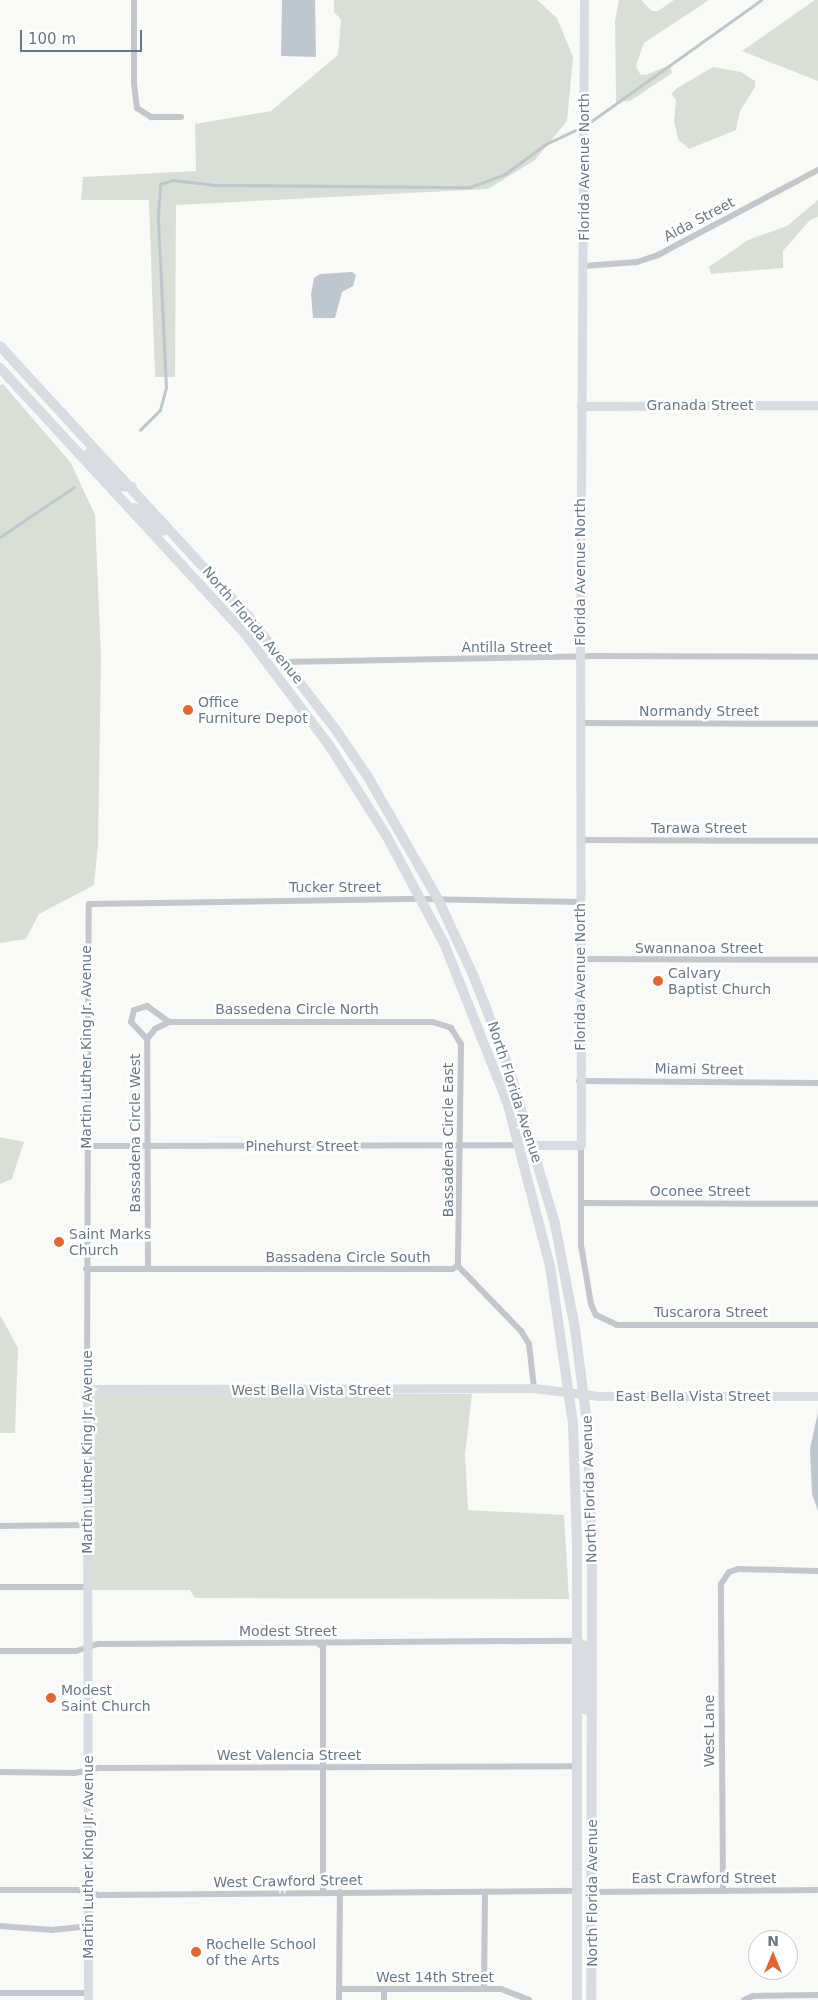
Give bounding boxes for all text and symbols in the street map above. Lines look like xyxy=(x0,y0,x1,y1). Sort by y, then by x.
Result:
scale bar xyxy=(22,20,145,52)
text: 100 m xyxy=(28,30,76,48)
street label: Florida Avenue North xyxy=(576,93,592,241)
street label: Aida Street xyxy=(661,193,737,245)
street label: Granada Street xyxy=(646,397,754,413)
street label: Florida Avenue North xyxy=(572,498,588,646)
street label: North Florida Avenue xyxy=(199,563,307,687)
street label: Antilla Street xyxy=(461,639,553,655)
place label: Office Furniture Depot xyxy=(198,694,308,726)
street label: Normandy Street xyxy=(639,703,759,719)
marker: Office Furniture Depot xyxy=(182,704,194,716)
street label: Tarawa Street xyxy=(651,820,747,836)
street label: Tucker Street xyxy=(289,879,381,895)
street label: Florida Avenue North xyxy=(572,903,588,1051)
street label: Swannanoa Street xyxy=(635,940,763,956)
street label: Martin Luther King Jr. Avenue xyxy=(78,945,94,1149)
place label: Calvary Baptist Church xyxy=(668,965,771,998)
marker: Calvary Baptist Church xyxy=(652,975,664,987)
street label: Bassedena Circle North xyxy=(215,1001,379,1017)
street label: North Florida Avenue xyxy=(484,1019,546,1165)
street label: Bassadena Circle West xyxy=(127,1054,143,1212)
street label: Miami Street xyxy=(654,1060,744,1078)
street label: Bassadena Circle East xyxy=(440,1063,456,1217)
street label: Pinehurst Street xyxy=(246,1138,358,1154)
street label: Oconee Street xyxy=(650,1183,750,1199)
place label: Saint Marks Church xyxy=(69,1226,151,1258)
marker: Saint Marks Church xyxy=(53,1236,65,1248)
street label: Bassadena Circle South xyxy=(265,1249,431,1265)
street label: Tuscarora Street xyxy=(654,1304,768,1320)
street label: Martin Luther King Jr. Avenue xyxy=(79,1350,95,1554)
street label: West Bella Vista Street xyxy=(231,1382,391,1398)
street label: East Bella Vista Street xyxy=(615,1388,771,1404)
street label: North Florida Avenue xyxy=(578,1415,600,1563)
street label: Modest Street xyxy=(239,1623,337,1639)
place label: Modest Saint Church xyxy=(61,1682,151,1714)
marker: Modest Saint Church xyxy=(45,1692,57,1704)
street label: West Lane xyxy=(701,1695,717,1767)
street label: West Valencia Street xyxy=(217,1747,361,1763)
street label: Martin Luther King Jr. Avenue xyxy=(80,1755,96,1959)
street label: North Florida Avenue xyxy=(584,1819,600,1967)
street label: East Crawford Street xyxy=(631,1870,777,1886)
street label: West Crawford Street xyxy=(213,1871,363,1891)
north arrow xyxy=(748,1930,798,1980)
text: N xyxy=(767,1933,779,1949)
place label: Rochelle School of the Arts xyxy=(206,1936,316,1968)
marker: Rochelle School of the Arts xyxy=(190,1946,202,1958)
street label: West 14th Street xyxy=(376,1969,494,1985)

